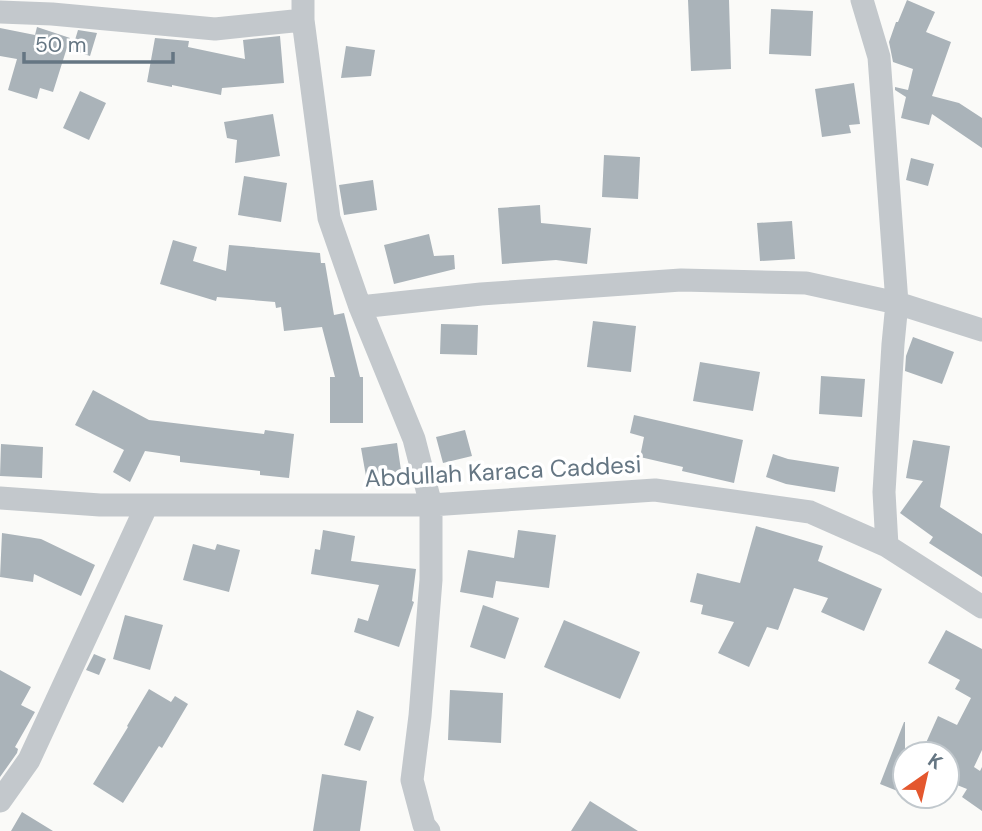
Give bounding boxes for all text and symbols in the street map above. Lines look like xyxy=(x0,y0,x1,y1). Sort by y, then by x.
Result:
scale bar xyxy=(24,21,173,65)
text: 50 m xyxy=(35,31,86,59)
street label: Abdullah Karaca Caddesi xyxy=(364,448,642,494)
north arrow xyxy=(891,740,961,810)
text: K xyxy=(923,747,947,775)

